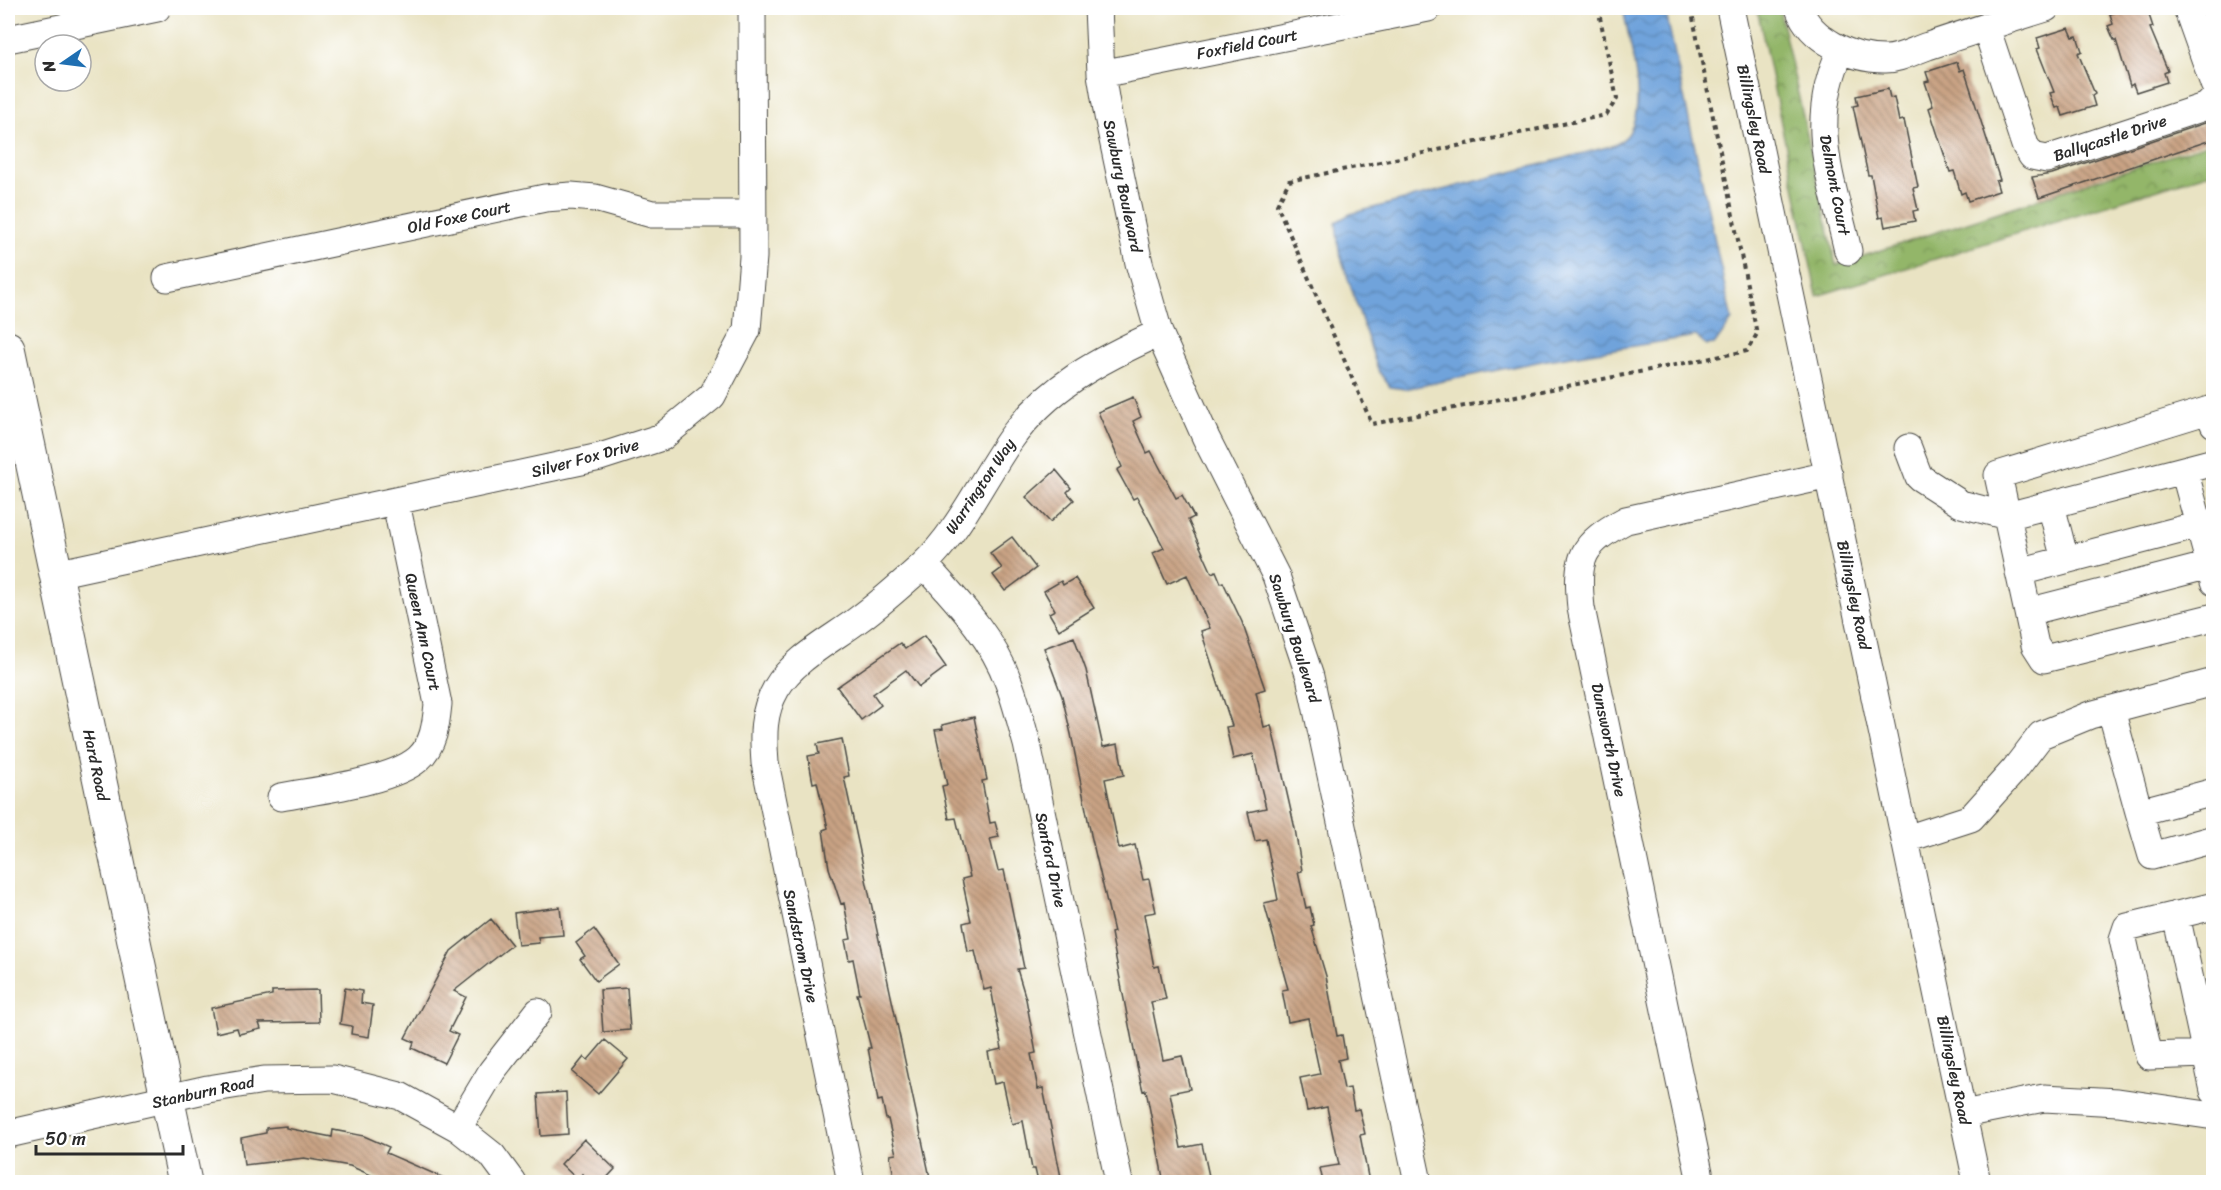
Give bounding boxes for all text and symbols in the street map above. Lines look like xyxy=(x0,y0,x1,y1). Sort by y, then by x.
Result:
street label: Foxfield Court xyxy=(1194,20,1300,68)
north arrow xyxy=(33,33,93,93)
text: N xyxy=(33,57,65,76)
street label: Billingsley Road xyxy=(1728,62,1780,178)
street label: Ballycastle Drive xyxy=(2049,106,2171,170)
street label: Sawbury Boulevard xyxy=(1095,117,1152,257)
street label: Delmont Court xyxy=(1811,132,1859,238)
street label: Old Foxe Court xyxy=(405,192,513,242)
street label: Silver Fox Drive xyxy=(528,430,642,486)
street label: Warrington Way xyxy=(937,431,1023,540)
street label: Billingsley Road xyxy=(1828,538,1880,654)
street label: Sawbury Boulevard xyxy=(1260,569,1330,708)
street label: Queen Ann Court xyxy=(396,570,450,694)
street label: Dunsworth Drive xyxy=(1583,680,1635,800)
street label: Hard Road xyxy=(74,726,118,805)
street label: Sanford Drive xyxy=(1027,809,1075,911)
street label: Sandstrom Drive xyxy=(775,886,827,1006)
street label: Billingsley Road xyxy=(1928,1013,1980,1129)
street label: Stanburn Road xyxy=(149,1067,259,1117)
scale bar xyxy=(36,1118,183,1156)
text: 50 m xyxy=(45,1123,86,1155)

